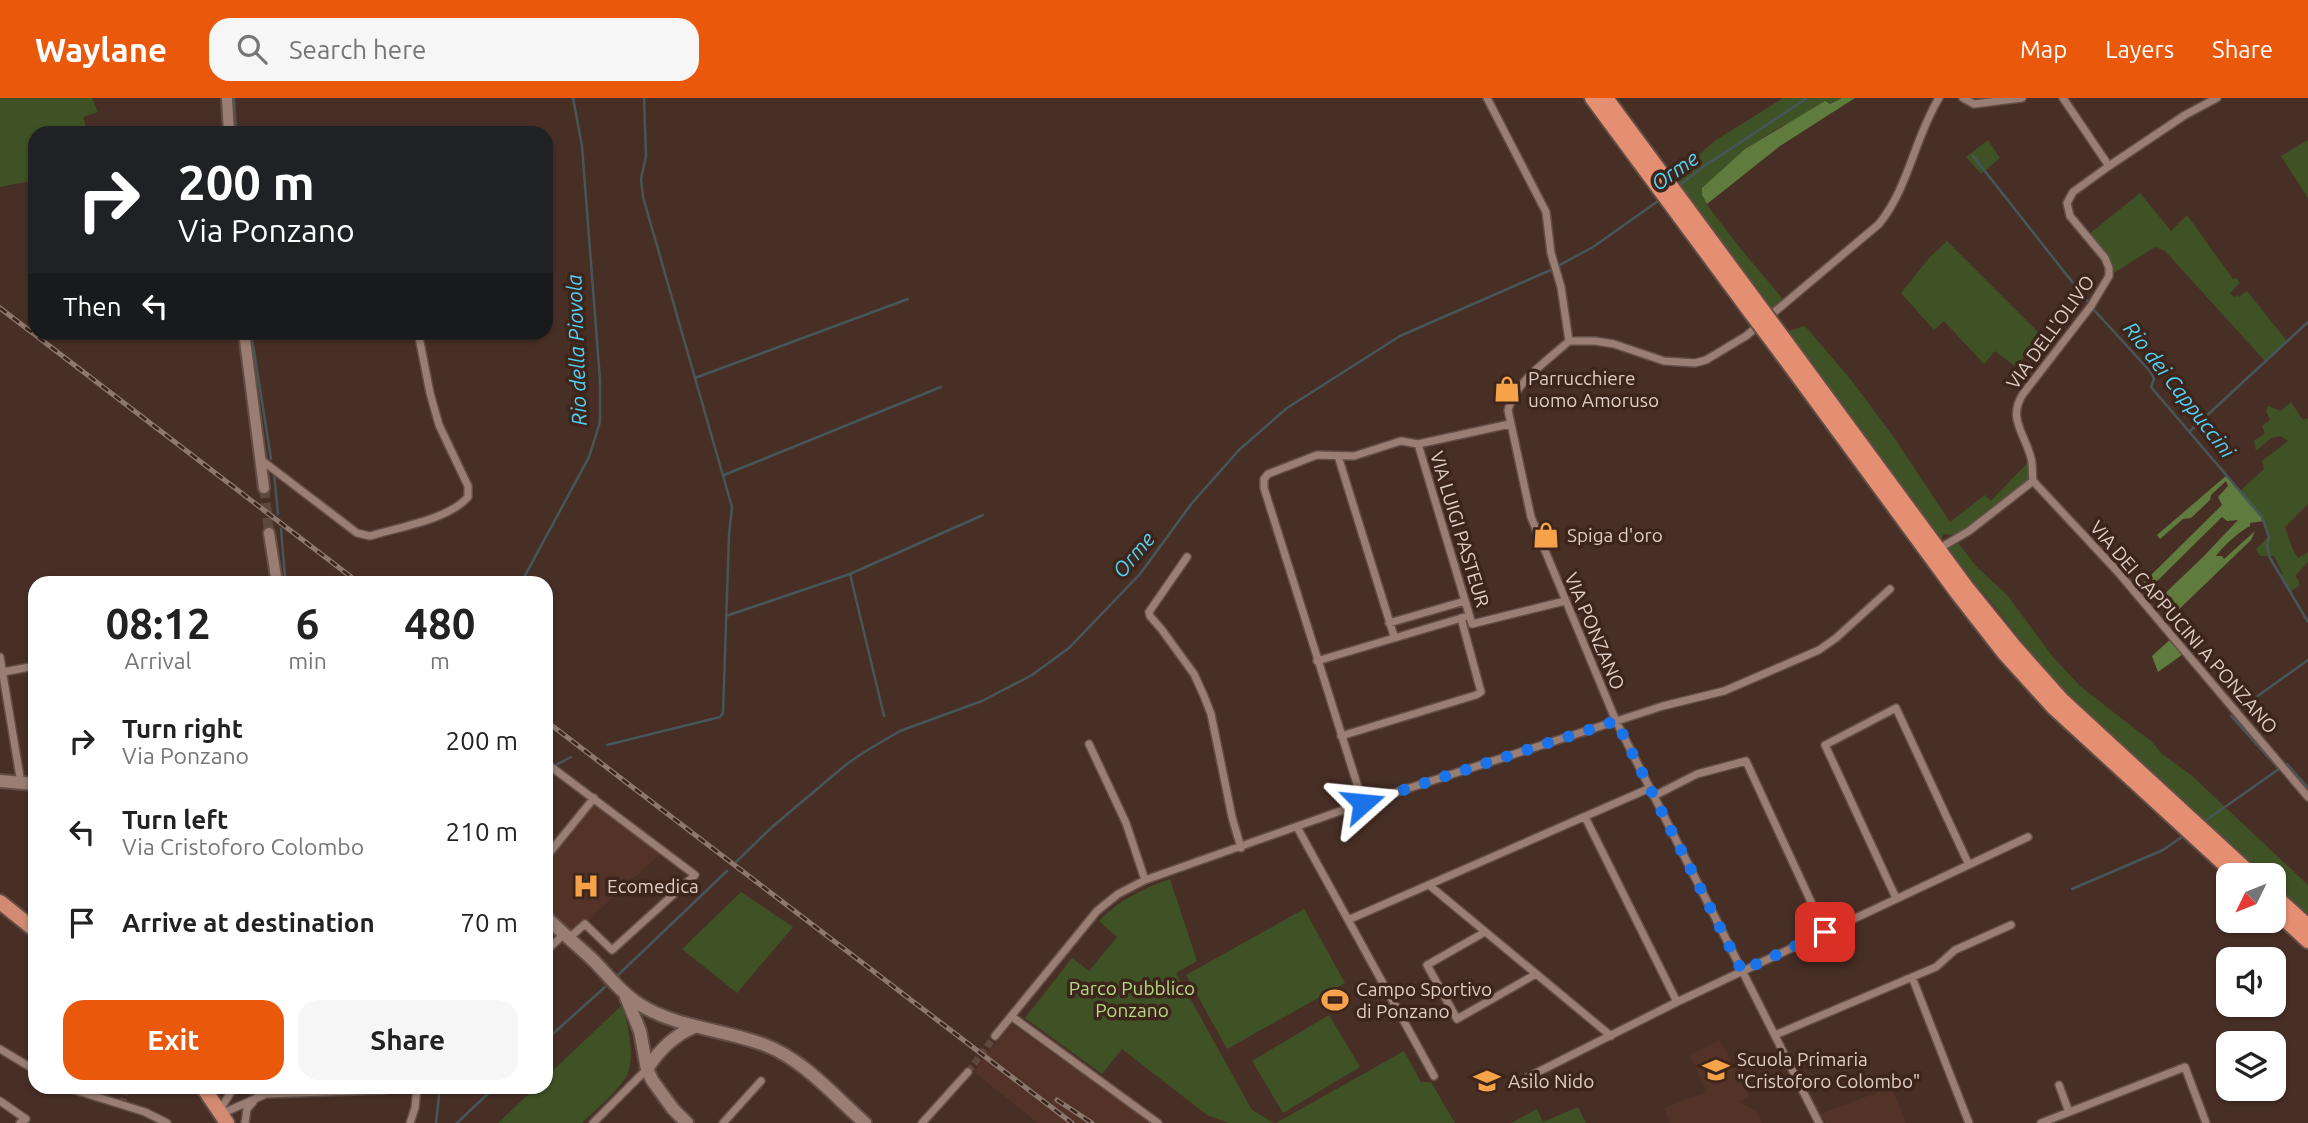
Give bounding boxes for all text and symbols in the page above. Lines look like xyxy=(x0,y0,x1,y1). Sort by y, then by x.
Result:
search box xyxy=(209,18,699,81)
icon: search xyxy=(233,30,271,68)
text: Waylane xyxy=(35,31,167,68)
text: Search here xyxy=(289,35,426,64)
text: Map xyxy=(2020,36,2067,63)
text: Layers xyxy=(2105,36,2174,63)
text: Share xyxy=(2212,36,2273,63)
water label: Orme xyxy=(1646,145,1703,195)
icon: right xyxy=(63,154,154,245)
text: 200 m xyxy=(178,154,315,209)
text: Via Ponzano xyxy=(178,212,355,248)
street label: VIA DELL'OLIVO xyxy=(2001,271,2099,393)
water label: Rio della Piovola xyxy=(561,274,591,426)
icon: left xyxy=(136,287,174,325)
text: Then xyxy=(63,292,122,321)
water label: Rio dei Cappuccini xyxy=(2119,317,2241,463)
place label: Parrucchiere uomo Amoruso xyxy=(1528,367,1659,411)
shop icon: Parrucchiere uomo Amoruso xyxy=(1492,374,1522,404)
street label: VIA LUIGI PASTEUR xyxy=(1426,448,1494,610)
street label: VIA DEI CAPPUCINI A PONZANO xyxy=(2086,516,2282,738)
shop icon: Spiga d'oro xyxy=(1531,520,1561,550)
place label: Spiga d'oro xyxy=(1567,524,1663,546)
water label: Orme xyxy=(1107,526,1159,582)
street label: VIA PONZANO xyxy=(1560,569,1630,693)
text: 08:12 xyxy=(106,600,211,647)
text: 6 xyxy=(296,600,319,647)
text: 480 xyxy=(404,600,475,647)
text: Arrival xyxy=(125,648,192,673)
text: min xyxy=(288,648,327,673)
text: m xyxy=(430,648,450,673)
text: Turn right xyxy=(122,714,243,743)
icon: right xyxy=(63,722,101,760)
text: 200 m xyxy=(446,726,518,755)
text: Via Ponzano xyxy=(122,743,249,768)
position arrow xyxy=(1326,766,1400,840)
text: Turn left xyxy=(122,805,228,834)
icon: left xyxy=(63,813,101,851)
text: 210 m xyxy=(446,817,518,846)
text: Via Cristoforo Colombo xyxy=(122,834,364,859)
north arrow xyxy=(2216,863,2286,933)
map controls xyxy=(2216,863,2286,1101)
hospital icon: Ecomedica xyxy=(571,871,601,901)
place label: Ecomedica xyxy=(607,875,699,897)
pin xyxy=(1795,902,1855,962)
icon: arrive xyxy=(63,904,101,942)
text: Arrive at destination xyxy=(122,908,375,937)
text: 70 m xyxy=(460,908,518,937)
icon: arrive xyxy=(1806,913,1844,951)
button: sound xyxy=(2216,947,2286,1017)
park label: Parco Pubblico Ponzano xyxy=(1069,977,1195,1021)
place label: Campo Sportivo di Ponzano xyxy=(1356,978,1492,1022)
sports icon: Campo Sportivo di Ponzano xyxy=(1320,985,1350,1015)
button: Exit xyxy=(63,1000,284,1080)
button: Share xyxy=(298,1000,518,1080)
button: layers xyxy=(2216,1031,2286,1101)
place label: Scuola Primaria "Cristoforo Colombo" xyxy=(1737,1048,1920,1092)
school or university icon: Scuola Primaria "Cristoforo Colombo" xyxy=(1701,1055,1731,1085)
school or university icon: Asilo Nido xyxy=(1472,1066,1502,1096)
place label: Asilo Nido xyxy=(1508,1070,1594,1092)

